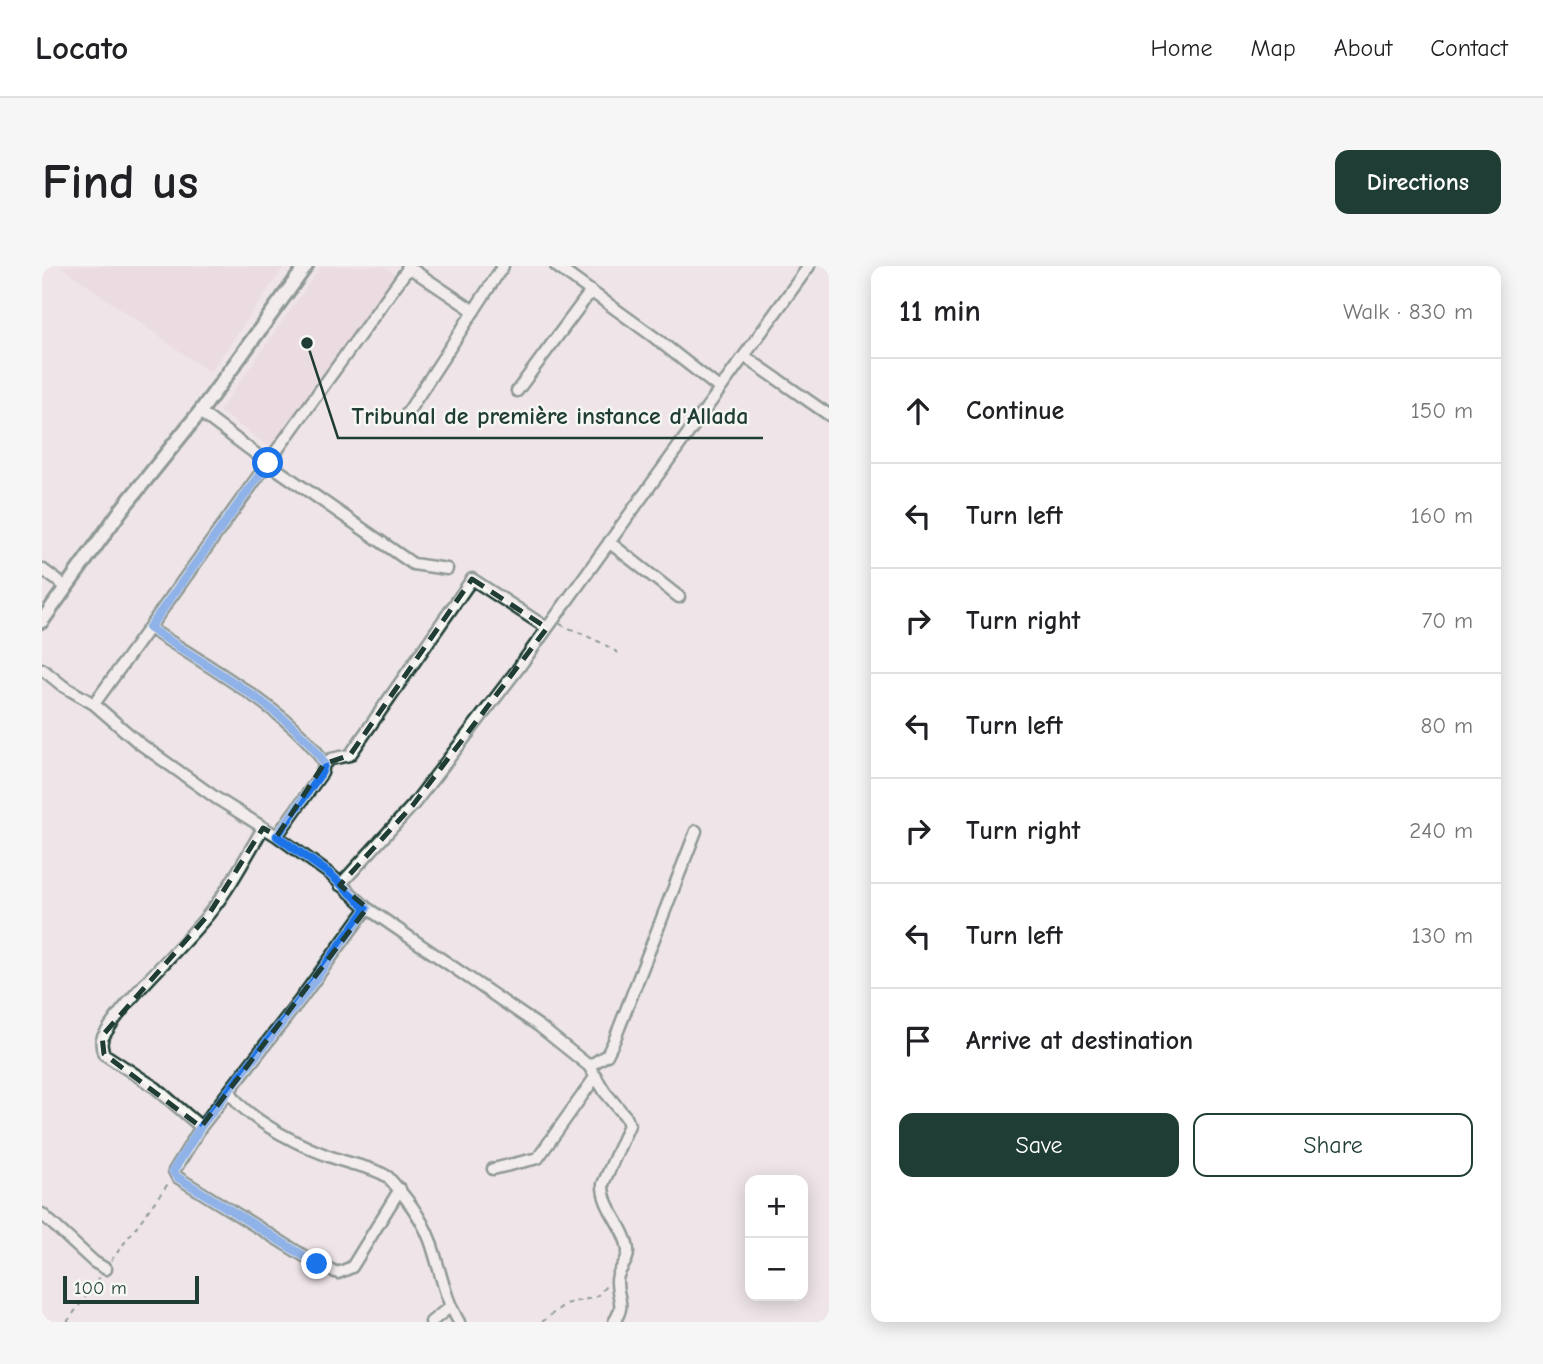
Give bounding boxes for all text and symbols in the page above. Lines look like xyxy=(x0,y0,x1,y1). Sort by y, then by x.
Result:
text: Locato xyxy=(35,29,128,67)
text: Home xyxy=(1151,34,1212,62)
text: Map xyxy=(1250,34,1296,62)
text: About xyxy=(1334,34,1392,62)
text: Contact xyxy=(1430,34,1508,62)
button: Directions xyxy=(1335,150,1501,214)
text: Find us xyxy=(42,154,198,210)
text: 11 min xyxy=(899,294,981,329)
text: Walk · 830 m xyxy=(1343,298,1473,325)
icon: ahead xyxy=(899,392,937,430)
callout: Tribunal de première instance d'Allada xyxy=(338,393,763,438)
text: Continue xyxy=(966,396,1064,426)
text: 150 m xyxy=(1411,397,1473,424)
text: Tribunal de première instance d'Allada xyxy=(352,402,748,430)
route start xyxy=(252,447,283,478)
icon: left xyxy=(899,497,937,535)
text: Turn left xyxy=(966,501,1063,531)
text: 160 m xyxy=(1411,502,1473,529)
icon: right xyxy=(899,602,937,640)
text: Turn right xyxy=(966,606,1080,636)
text: 70 m xyxy=(1421,607,1473,634)
icon: left xyxy=(899,707,937,745)
text: Turn left xyxy=(966,711,1063,741)
text: 80 m xyxy=(1420,712,1473,739)
icon: right xyxy=(899,812,937,850)
text: Turn right xyxy=(966,816,1080,846)
text: 240 m xyxy=(1409,817,1473,844)
icon: left xyxy=(899,917,937,955)
text: Turn left xyxy=(966,921,1063,951)
text: 130 m xyxy=(1412,922,1473,949)
icon: arrive xyxy=(899,1022,937,1060)
text: Arrive at destination xyxy=(966,1026,1193,1056)
button: Save xyxy=(899,1113,1179,1177)
button: Share xyxy=(1193,1113,1473,1177)
map controls xyxy=(745,1175,808,1301)
button: + xyxy=(745,1175,808,1238)
button: − xyxy=(745,1238,808,1301)
route end xyxy=(301,1248,332,1279)
scale bar xyxy=(63,1273,200,1305)
text: 100 m xyxy=(74,1277,127,1299)

